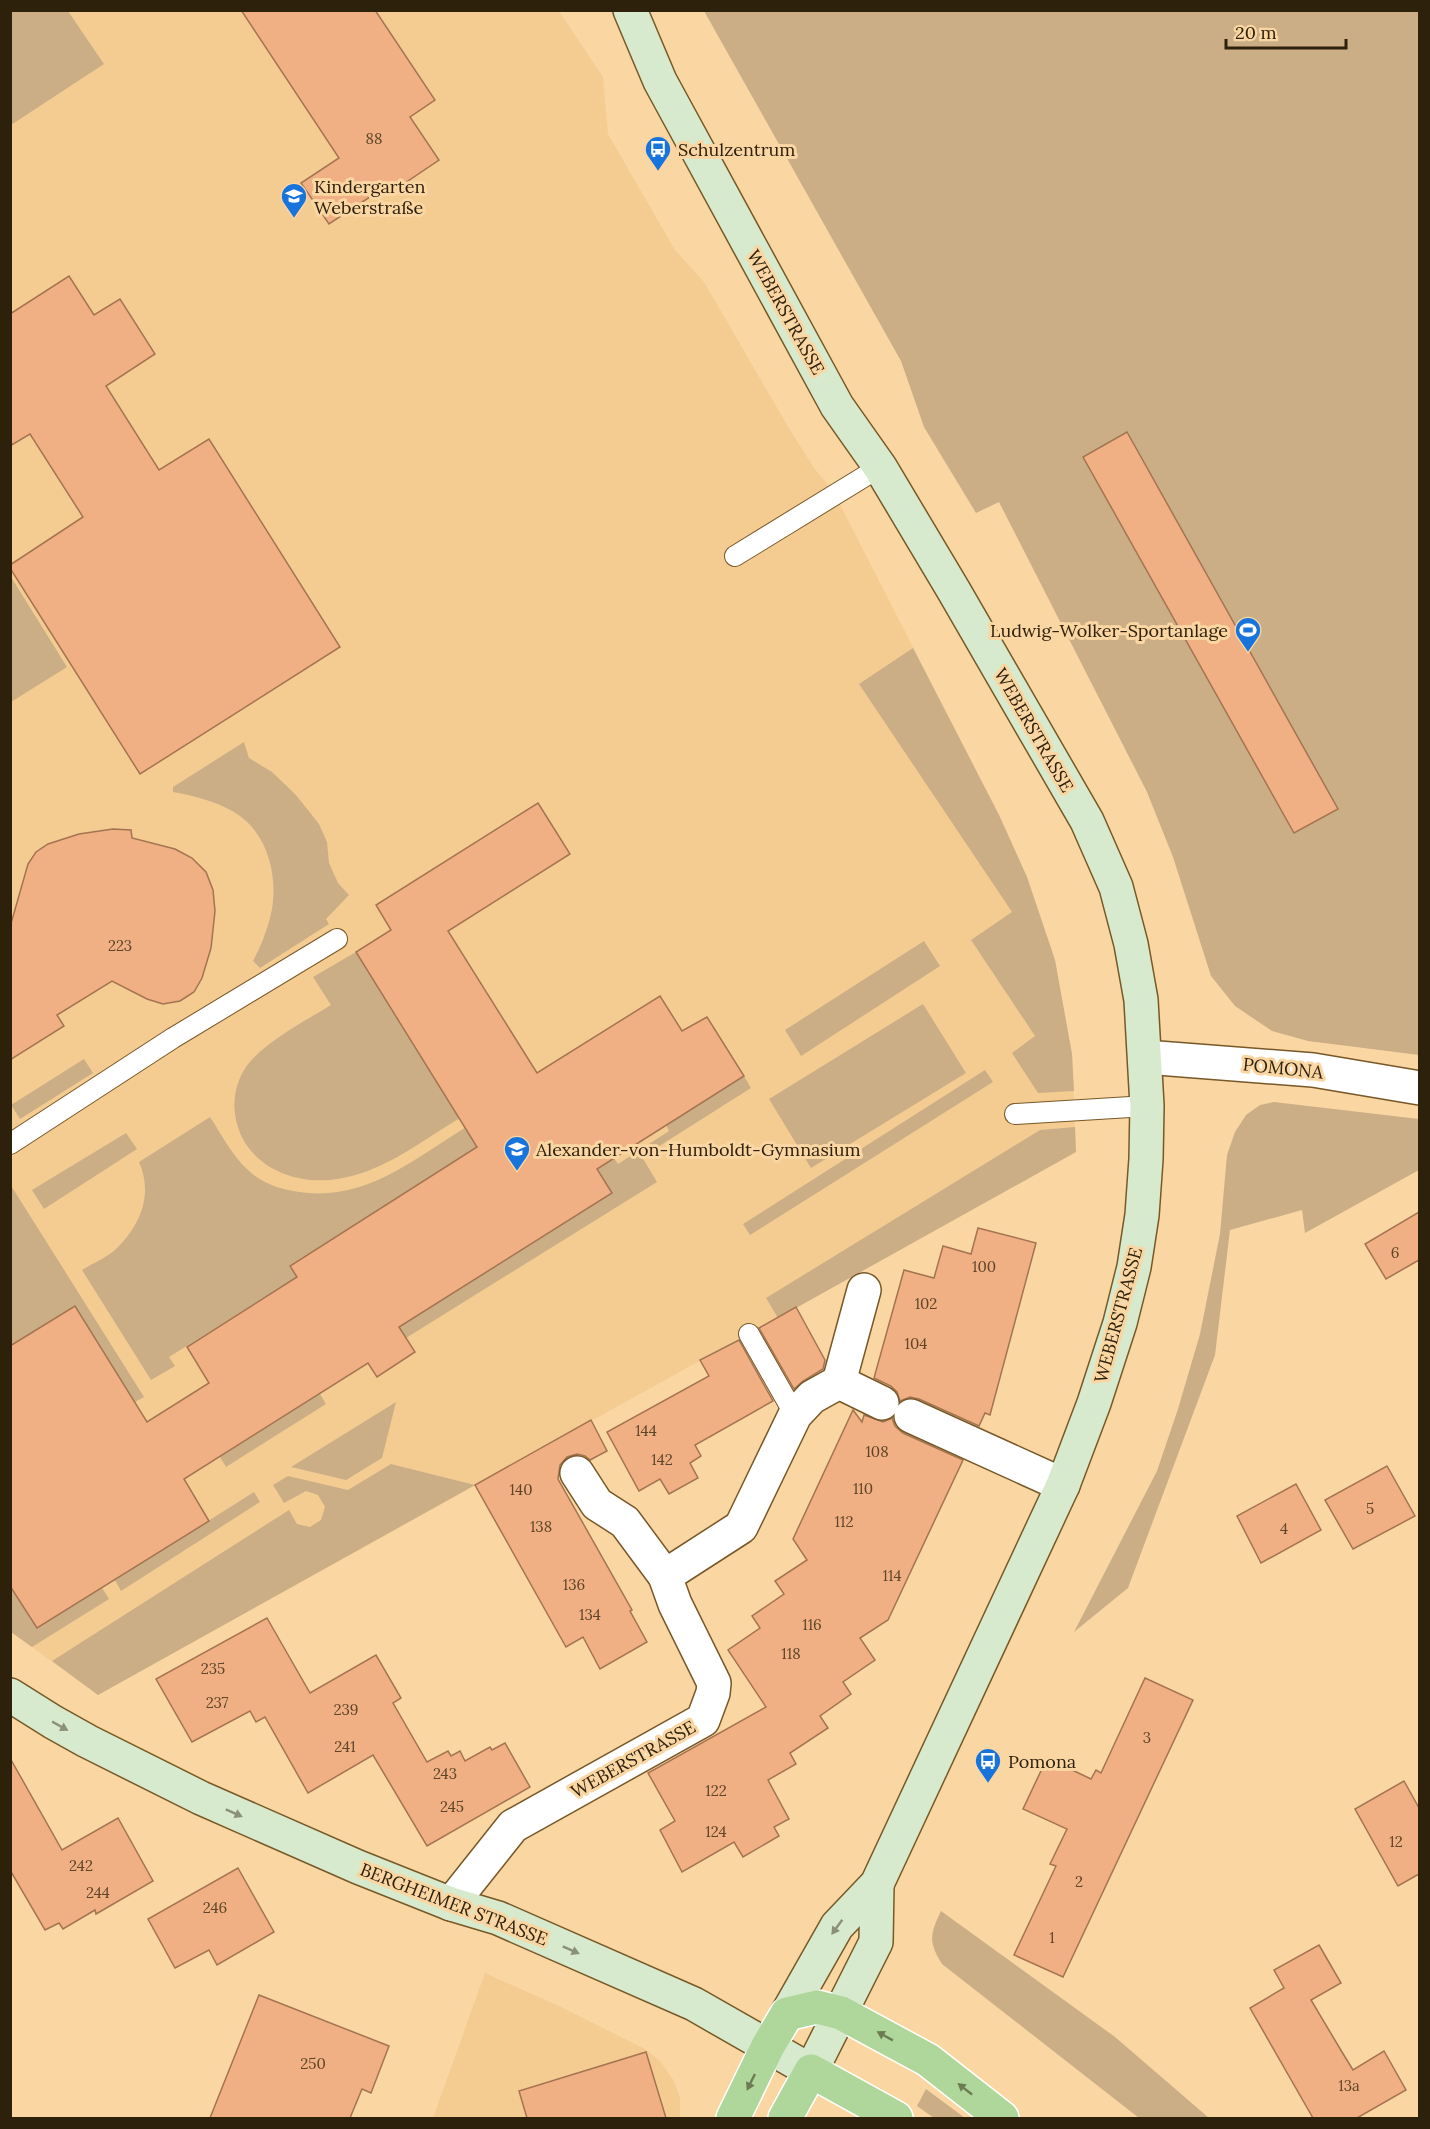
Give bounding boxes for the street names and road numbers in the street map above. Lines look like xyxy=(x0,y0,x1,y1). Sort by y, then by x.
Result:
street label: WEBERSTRASSE xyxy=(742,245,830,379)
street label: WEBERSTRASSE xyxy=(989,664,1079,796)
street label: POMONA xyxy=(1242,1052,1325,1084)
street label: WEBERSTRASSE xyxy=(1089,1245,1147,1385)
street label: WEBERSTRASSE xyxy=(566,1715,700,1803)
street label: BERGHEIMER STRASSE xyxy=(357,1858,551,1950)

